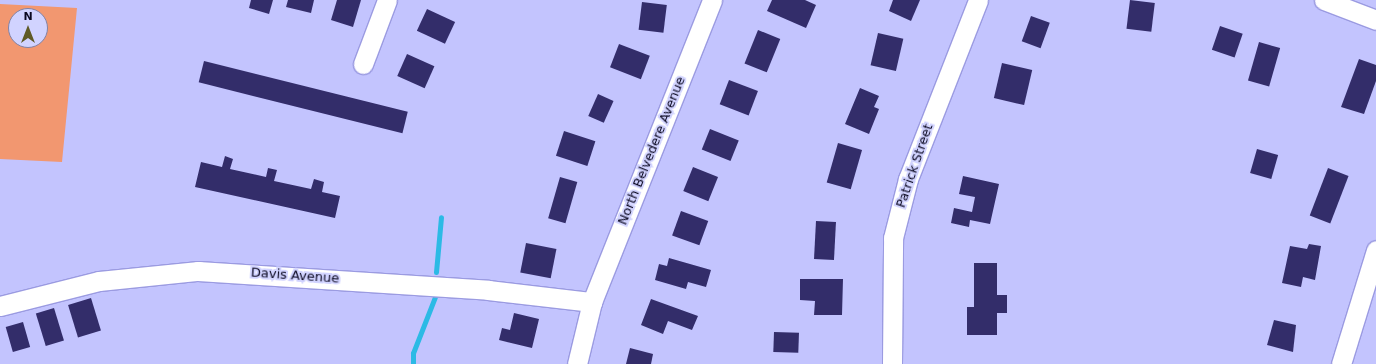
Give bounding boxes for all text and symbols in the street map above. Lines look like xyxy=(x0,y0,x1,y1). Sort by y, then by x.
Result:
north arrow xyxy=(8,8,48,48)
text: N xyxy=(23,10,33,23)
street label: North Belvedere Avenue xyxy=(615,75,689,227)
street label: Patrick Street xyxy=(893,122,937,210)
street label: Davis Avenue xyxy=(250,265,340,287)

